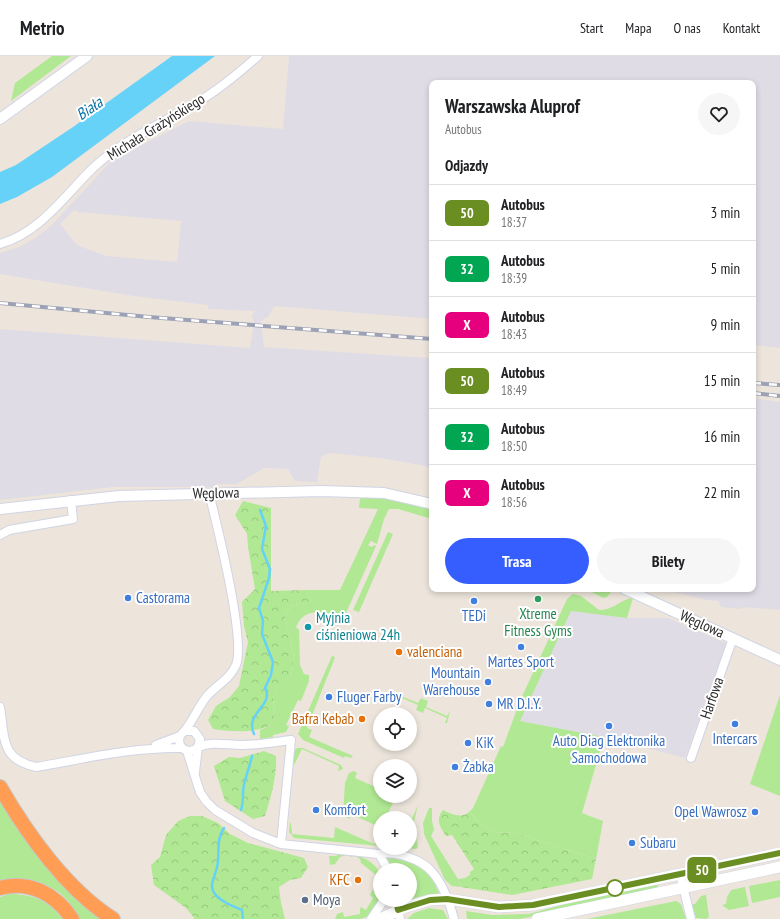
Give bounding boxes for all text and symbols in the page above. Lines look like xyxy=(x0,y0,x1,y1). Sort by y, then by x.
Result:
text: Metrio xyxy=(20,16,65,40)
text: Start xyxy=(580,19,603,37)
text: Mapa xyxy=(625,19,652,37)
text: O nas xyxy=(674,19,701,37)
text: Kontakt xyxy=(723,19,760,37)
street label: Michała Grażyńskiego xyxy=(103,89,208,164)
water label: Biała xyxy=(72,91,107,124)
button: heart xyxy=(698,93,740,135)
text: Warszawska Aluprof xyxy=(445,94,580,118)
text: Autobus xyxy=(445,121,482,138)
text: Odjazdy xyxy=(445,156,488,175)
text: Autobus xyxy=(501,195,545,214)
text: 3 min xyxy=(710,203,740,222)
text: 50 xyxy=(460,204,474,222)
text: 18:37 xyxy=(501,214,527,231)
text: Autobus xyxy=(501,251,545,270)
text: 5 min xyxy=(710,259,740,278)
text: 32 xyxy=(460,260,474,278)
text: 18:39 xyxy=(501,270,527,287)
text: Autobus xyxy=(501,307,545,326)
text: 9 min xyxy=(710,315,740,334)
text: X xyxy=(463,316,471,334)
text: 18:43 xyxy=(501,326,527,343)
text: Autobus xyxy=(501,363,545,382)
text: 15 min xyxy=(704,371,740,390)
text: 50 xyxy=(460,372,474,390)
text: 18:49 xyxy=(501,382,527,399)
text: Autobus xyxy=(501,419,545,438)
text: 16 min xyxy=(704,427,740,446)
text: 32 xyxy=(460,428,474,446)
text: 18:50 xyxy=(501,438,527,455)
text: Autobus xyxy=(501,475,545,494)
street label: Węglowa xyxy=(192,483,240,502)
text: 22 min xyxy=(704,483,740,502)
text: X xyxy=(463,484,471,502)
text: 18:56 xyxy=(501,494,527,511)
button: Trasa xyxy=(445,538,589,584)
button: Bilety xyxy=(597,538,740,584)
place label: Castorama xyxy=(136,588,190,607)
marker: Castorama xyxy=(123,593,133,603)
marker: Xtreme Fitness Gyms xyxy=(533,594,543,604)
marker: TEDi xyxy=(469,596,479,606)
place label: Xtreme Fitness Gyms xyxy=(504,604,572,640)
street label: Węglowa xyxy=(677,605,727,642)
place label: TEDi xyxy=(462,606,486,625)
place label: Myjnia ciśnieniowa 24h xyxy=(316,608,400,644)
marker: Myjnia ciśnieniowa 24h xyxy=(303,622,313,632)
place label: valenciana xyxy=(407,642,462,661)
marker: Martes Sport xyxy=(516,642,526,652)
marker: valenciana xyxy=(394,647,404,657)
place label: Martes Sport xyxy=(488,652,554,671)
place label: Mountain Warehouse xyxy=(423,663,480,699)
street label: Harfowa xyxy=(696,674,728,721)
marker: Mountain Warehouse xyxy=(483,677,493,687)
place label: Fluger Farby xyxy=(337,687,402,706)
marker: Fluger Farby xyxy=(324,692,334,702)
place label: MR D.I.Y. xyxy=(497,694,542,713)
marker: MR D.I.Y. xyxy=(484,699,494,709)
map controls xyxy=(373,707,417,907)
button: locate xyxy=(373,707,417,751)
place label: Bafra Kebab xyxy=(292,709,354,728)
marker: Bafra Kebab xyxy=(357,714,367,724)
marker: Intercars xyxy=(730,719,740,729)
marker: Auto Diag Elektronika Samochodowa xyxy=(604,721,614,731)
place label: Intercars xyxy=(713,729,757,748)
place label: Auto Diag Elektronika Samochodowa xyxy=(553,731,665,767)
place label: KiK xyxy=(476,733,495,752)
marker: KiK xyxy=(463,738,473,748)
place label: Żabka xyxy=(463,757,494,776)
button: layers xyxy=(373,759,417,803)
marker: Żabka xyxy=(450,762,460,772)
place label: Komfort xyxy=(324,800,366,819)
place label: Opel Wawrosz xyxy=(674,802,747,821)
marker: Komfort xyxy=(311,805,321,815)
marker: Opel Wawrosz xyxy=(750,807,760,817)
button: + xyxy=(373,811,417,855)
place label: Subaru xyxy=(640,833,676,852)
marker: Subaru xyxy=(627,838,637,848)
line badge: 50 xyxy=(684,857,720,883)
text: 50 xyxy=(695,861,709,879)
button: − xyxy=(373,863,417,907)
place label: KFC xyxy=(330,870,350,889)
marker: KFC xyxy=(353,875,363,885)
unlabelled marker xyxy=(606,879,624,897)
place label: Moya xyxy=(313,890,341,909)
marker: Moya xyxy=(300,895,310,905)

